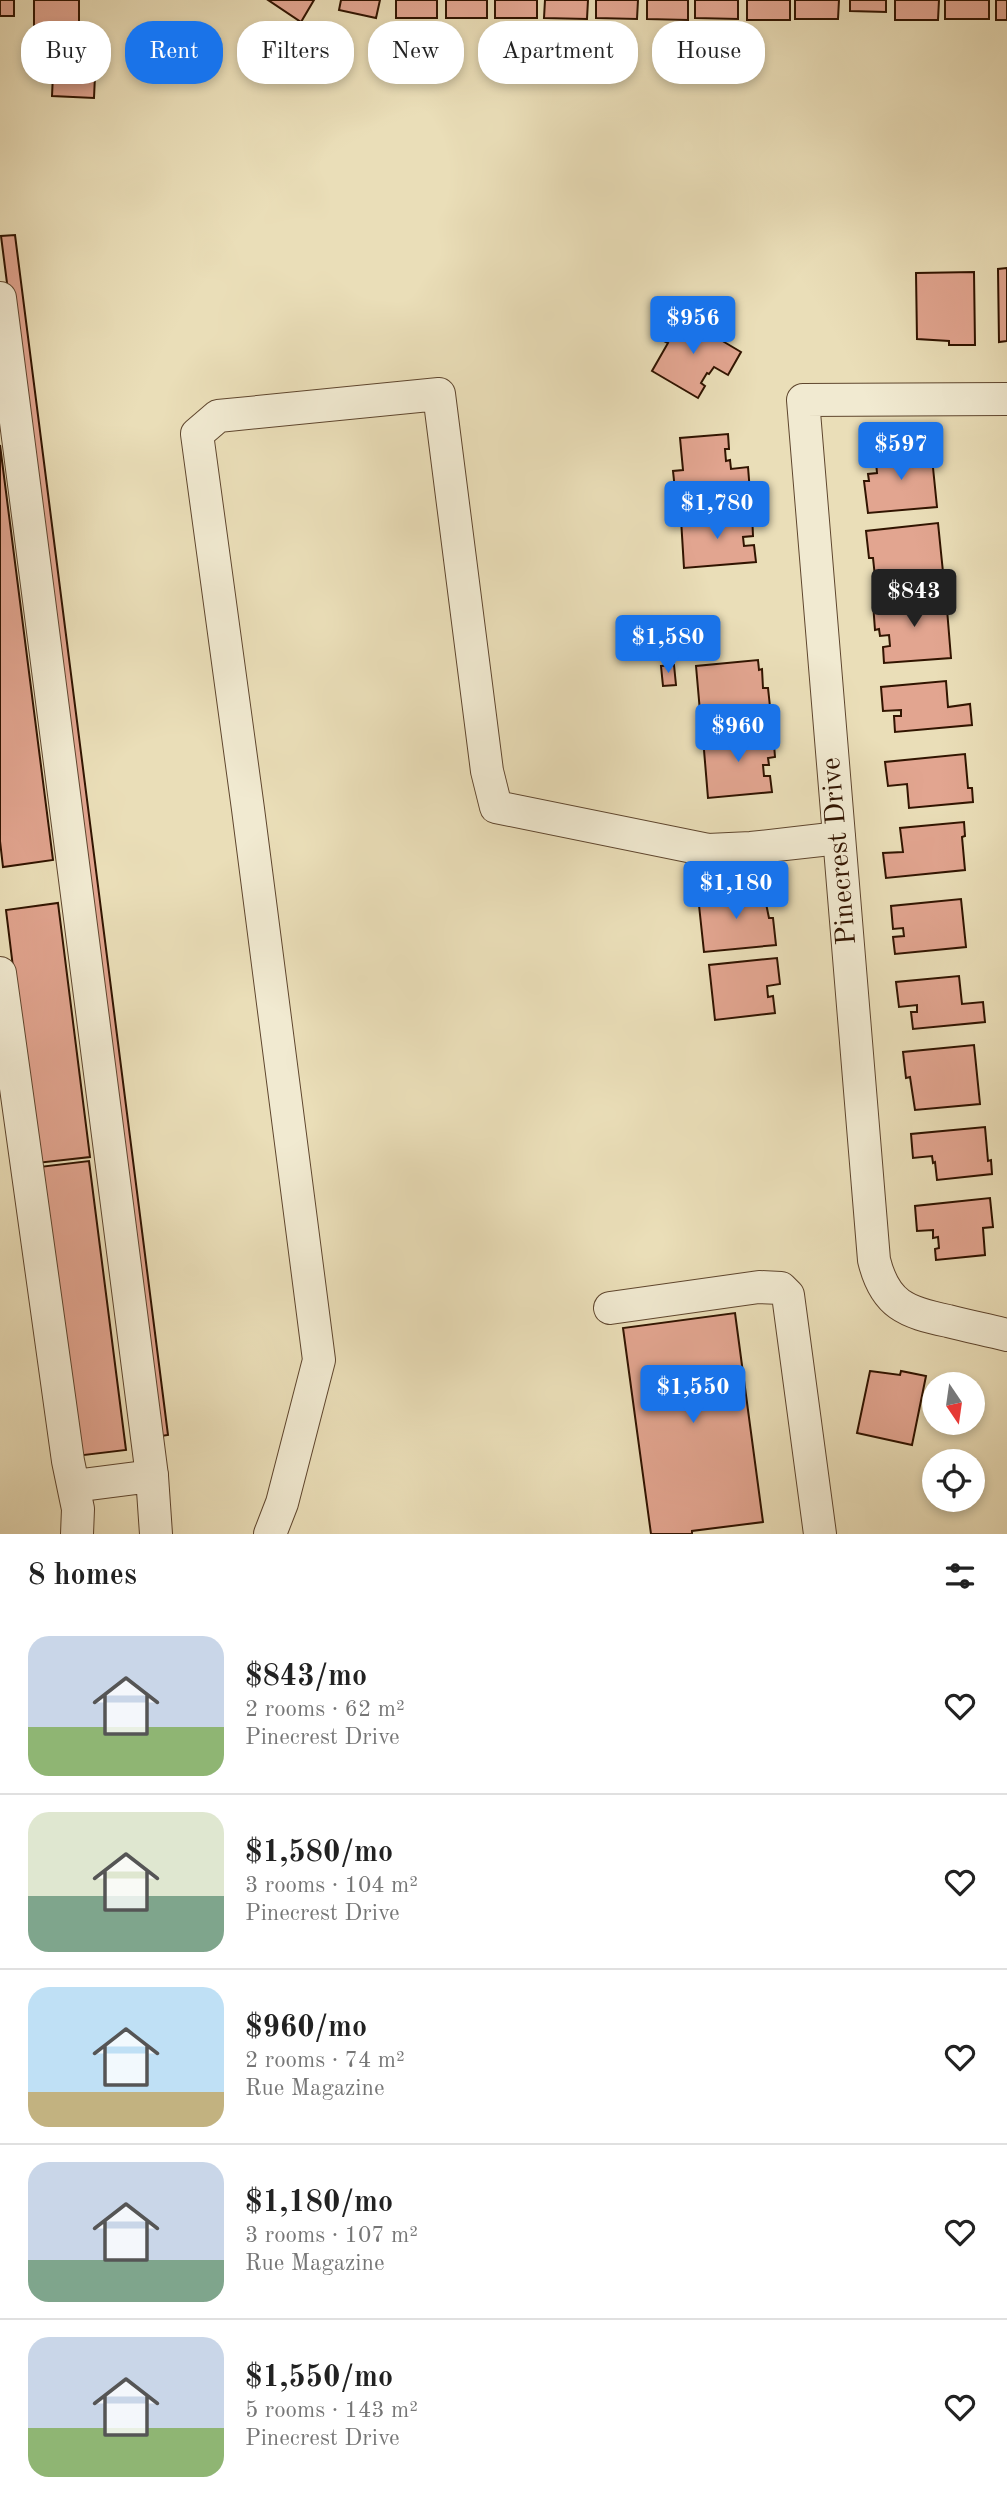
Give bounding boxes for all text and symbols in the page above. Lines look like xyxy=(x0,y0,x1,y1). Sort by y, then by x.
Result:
chip: Buy xyxy=(21,21,111,84)
chip: Rent xyxy=(125,21,223,84)
chip: Filters xyxy=(237,21,354,84)
chip: New xyxy=(368,21,464,84)
chip: Apartment xyxy=(478,21,638,84)
chip: House xyxy=(652,21,765,84)
pin: $956 xyxy=(652,296,734,356)
text: $956 xyxy=(666,307,720,330)
pin: $597 xyxy=(860,422,942,482)
text: $597 xyxy=(874,433,928,456)
pin: $1,780 xyxy=(660,482,774,541)
text: $1,780 xyxy=(680,492,754,515)
pin: $843 xyxy=(873,570,955,629)
text: $843 xyxy=(887,580,941,603)
pin: $1,580 xyxy=(611,616,725,675)
text: $1,580 xyxy=(631,626,705,649)
pin: $960 xyxy=(697,704,779,764)
text: $960 xyxy=(711,715,765,738)
street label: Pinecrest Drive xyxy=(818,756,862,946)
pin: $1,180 xyxy=(679,862,793,921)
text: $1,180 xyxy=(699,872,773,895)
pin: $1,550 xyxy=(636,1366,750,1425)
north arrow xyxy=(922,1372,985,1435)
map controls xyxy=(922,1372,985,1512)
text: $1,550 xyxy=(656,1376,730,1399)
button: locate xyxy=(922,1449,985,1512)
icon: filters xyxy=(941,1557,979,1595)
text: 8 homes xyxy=(28,1561,137,1591)
text: $843/mo xyxy=(245,1662,367,1692)
icon: home xyxy=(84,1664,168,1748)
icon: heart xyxy=(941,1687,979,1725)
text: 2 rooms · 62 m² xyxy=(245,1698,405,1721)
text: Pinecrest Drive xyxy=(245,1726,400,1749)
text: $1,580/mo xyxy=(245,1838,393,1868)
icon: home xyxy=(84,1840,168,1924)
icon: heart xyxy=(941,1863,979,1901)
text: 3 rooms · 104 m² xyxy=(245,1874,418,1897)
text: Pinecrest Drive xyxy=(245,1902,400,1925)
text: $960/mo xyxy=(245,2013,367,2043)
icon: home xyxy=(84,2015,168,2099)
icon: heart xyxy=(941,2038,979,2076)
text: 2 rooms · 74 m² xyxy=(245,2049,405,2072)
text: Rue Magazine xyxy=(245,2077,385,2100)
text: $1,180/mo xyxy=(245,2188,393,2218)
icon: home xyxy=(84,2190,168,2274)
icon: heart xyxy=(941,2213,979,2251)
text: 3 rooms · 107 m² xyxy=(245,2224,418,2247)
text: Rue Magazine xyxy=(245,2252,385,2275)
text: $1,550/mo xyxy=(245,2363,393,2393)
icon: home xyxy=(84,2365,168,2449)
icon: heart xyxy=(941,2388,979,2426)
text: 5 rooms · 143 m² xyxy=(245,2399,418,2422)
text: Pinecrest Drive xyxy=(245,2427,400,2450)

